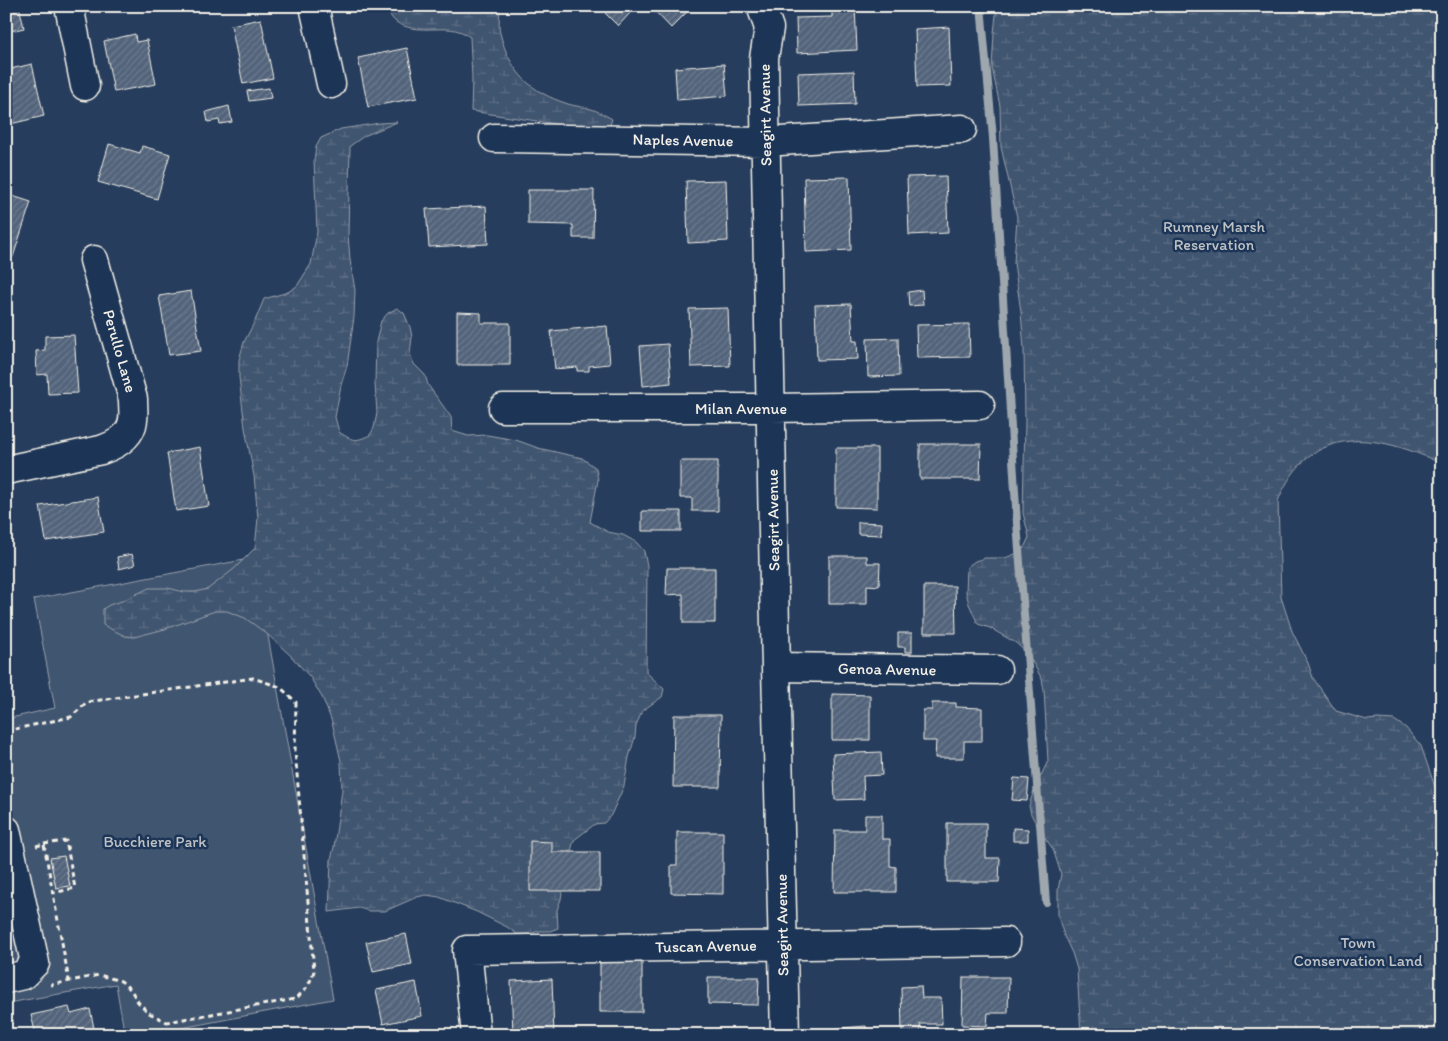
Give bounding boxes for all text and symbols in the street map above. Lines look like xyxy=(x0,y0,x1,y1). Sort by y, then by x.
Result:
street label: Seagirt Avenue xyxy=(755,63,775,166)
street label: Naples Avenue xyxy=(633,130,733,150)
park label: Rumney Marsh Reservation xyxy=(1163,217,1266,254)
street label: Perullo Lane xyxy=(99,307,141,395)
street label: Milan Avenue xyxy=(695,399,787,418)
street label: Seagirt Avenue xyxy=(763,468,783,571)
street label: Genoa Avenue xyxy=(838,659,937,679)
park label: Bucchiere Park xyxy=(103,832,207,851)
street label: Seagirt Avenue xyxy=(772,873,792,976)
park label: Town Conservation Land xyxy=(1293,933,1423,970)
street label: Tuscan Avenue xyxy=(655,936,757,956)

